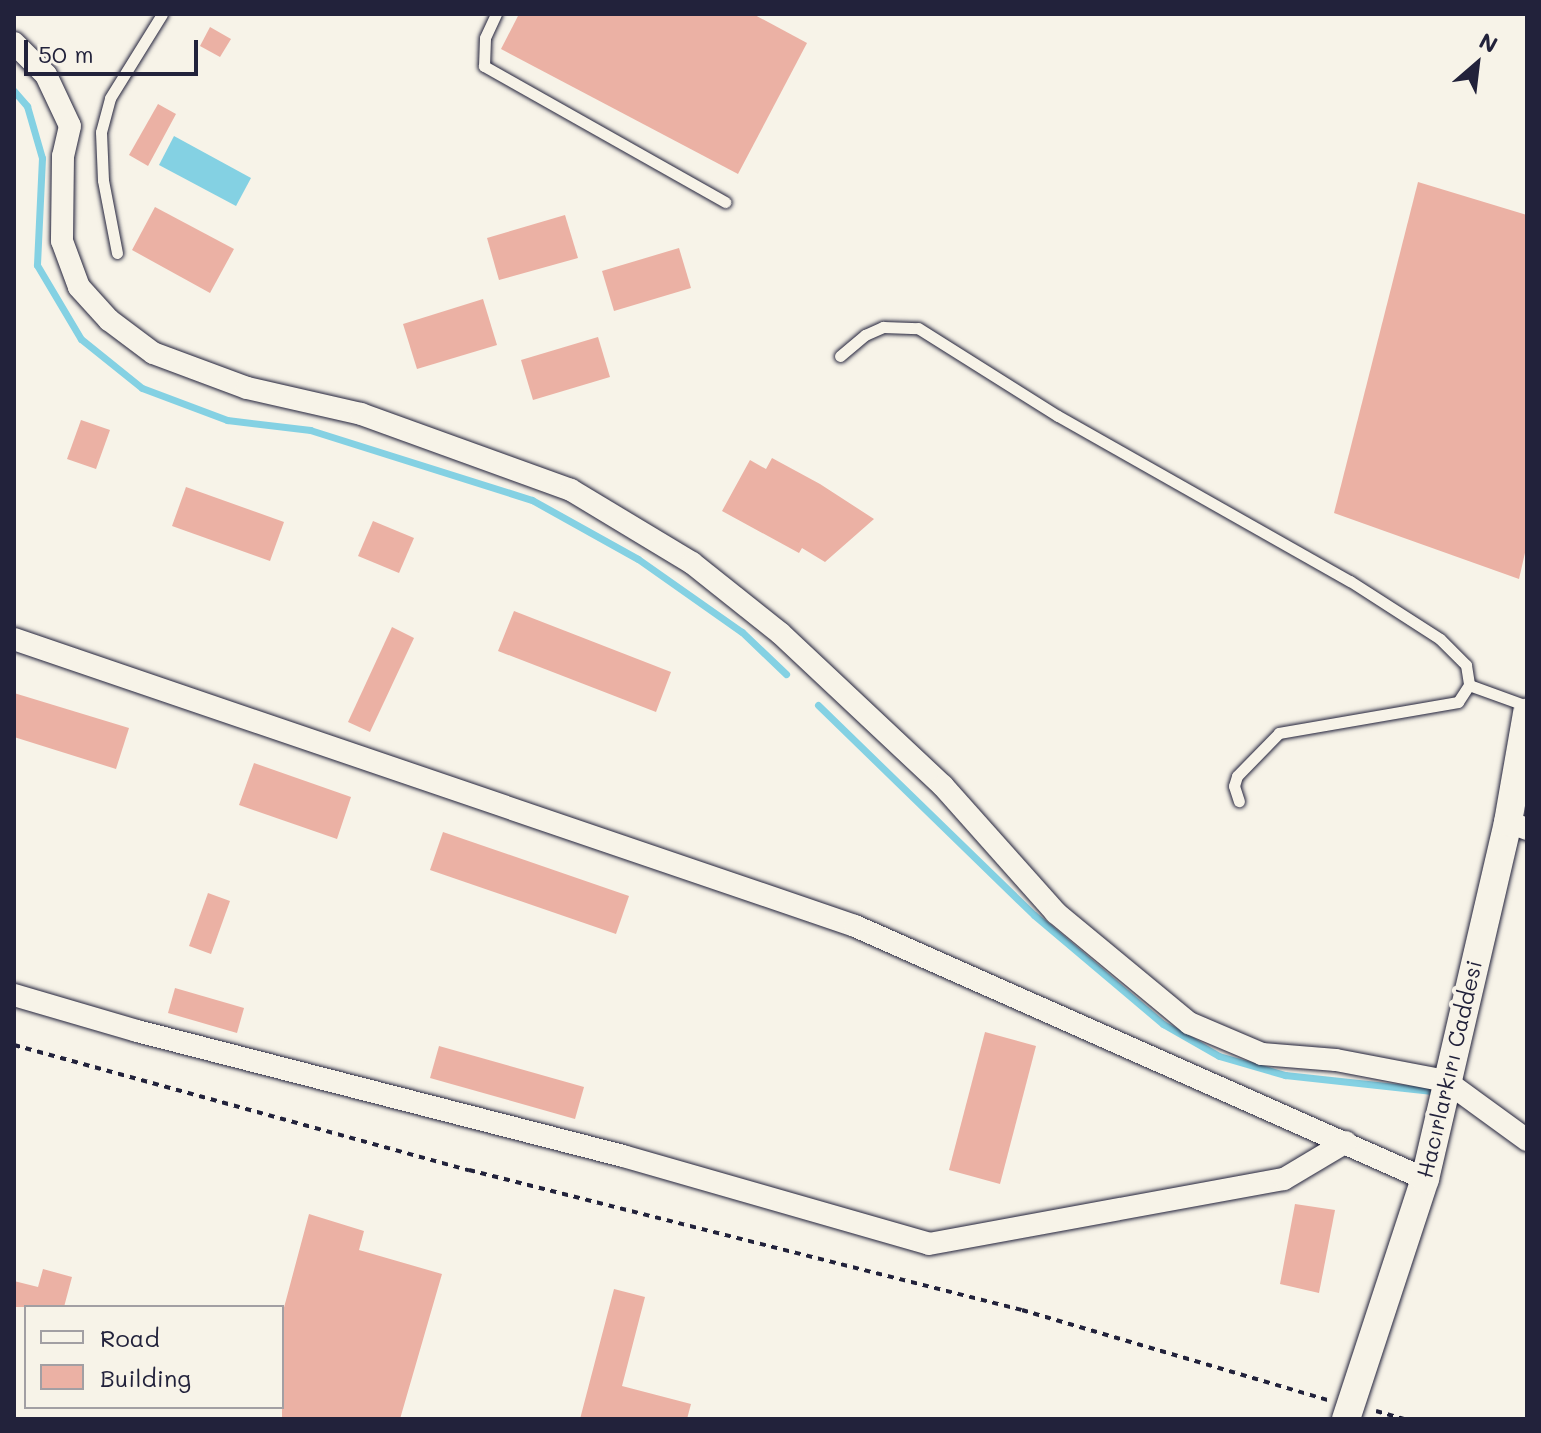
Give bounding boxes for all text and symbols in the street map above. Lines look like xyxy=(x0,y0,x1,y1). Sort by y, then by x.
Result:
scale bar xyxy=(28,24,202,74)
north arrow xyxy=(1437,24,1517,104)
text: N xyxy=(1474,26,1503,59)
text: 50 m xyxy=(38,38,94,69)
street label: Hacırlarkırı Caddesi xyxy=(1411,958,1487,1180)
legend xyxy=(24,1305,284,1409)
text: Road xyxy=(100,1322,160,1353)
text: Building xyxy=(100,1362,191,1393)

